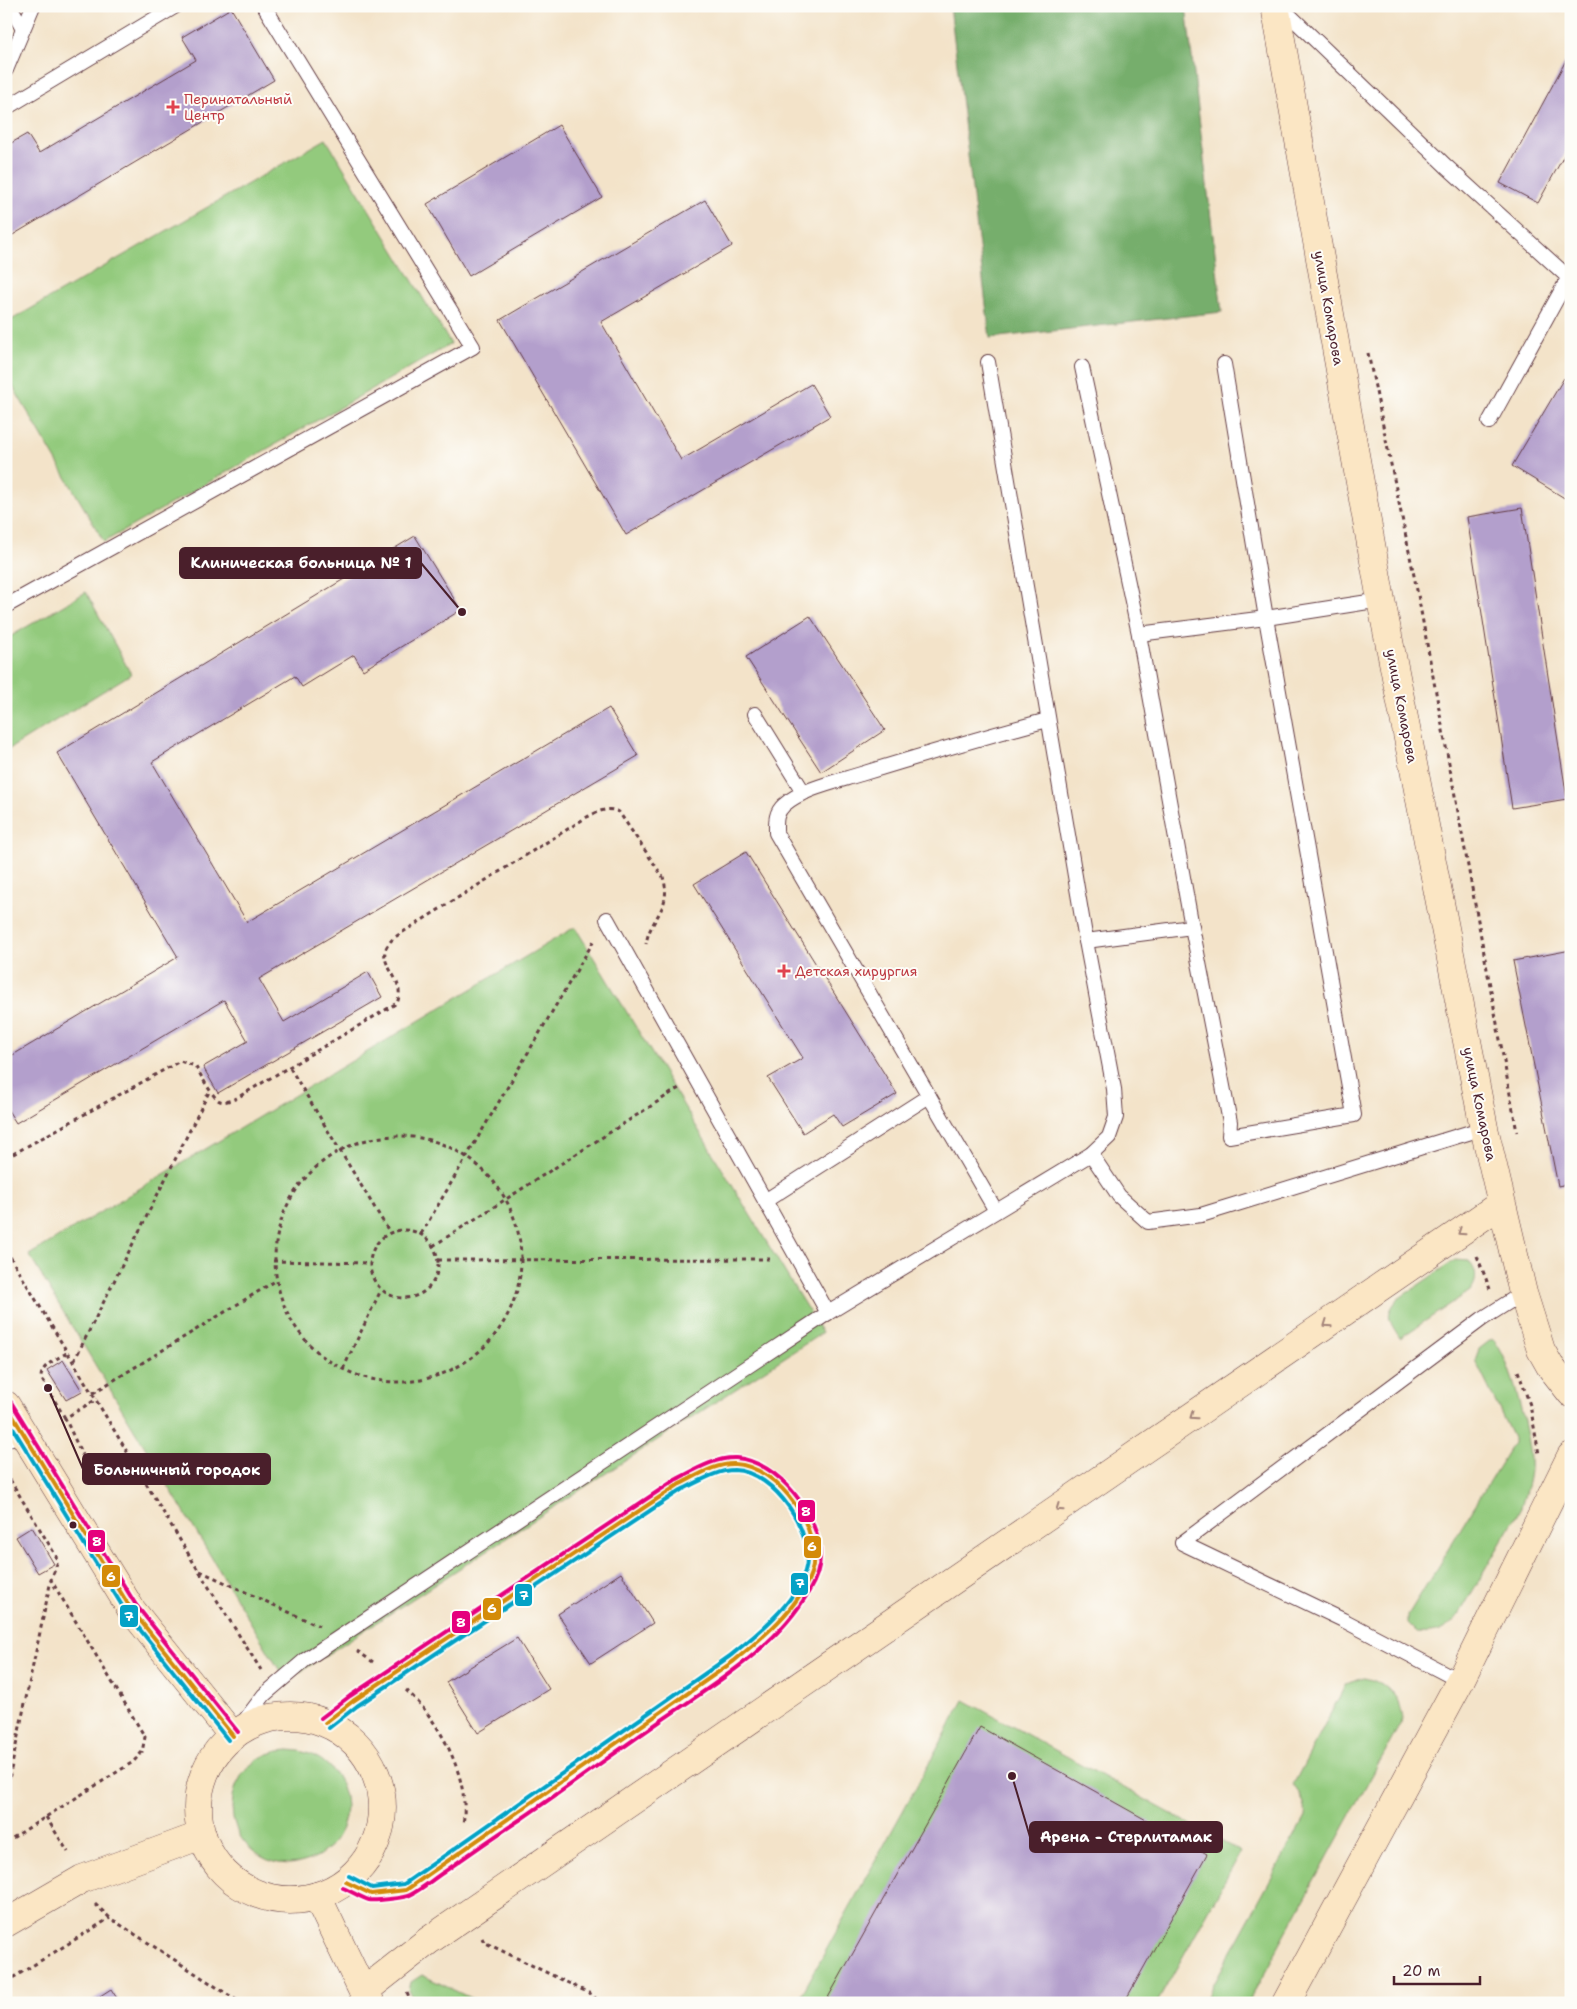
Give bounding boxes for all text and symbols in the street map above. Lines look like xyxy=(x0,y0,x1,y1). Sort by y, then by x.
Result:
place label: Перинатальный Центр xyxy=(184,90,292,124)
marker: Перинатальный Центр xyxy=(166,100,180,114)
street label: улица Комарова xyxy=(1310,249,1348,367)
callout: Клиническая больница № 1 xyxy=(180,548,421,578)
text: Клиническая больница № 1 xyxy=(190,553,412,573)
street label: улица Комарова xyxy=(1382,647,1422,765)
place label: Детская хирургия xyxy=(795,962,917,980)
marker: Детская хирургия xyxy=(777,964,791,978)
street label: улица Комарова xyxy=(1459,1045,1501,1163)
one-way arrow xyxy=(1457,1226,1467,1235)
one-way arrow xyxy=(1323,1318,1333,1327)
one-way arrow xyxy=(1189,1410,1199,1419)
callout: Больничный городок xyxy=(83,1454,270,1484)
text: Больничный городок xyxy=(94,1460,261,1480)
line badge: 8 xyxy=(797,1499,816,1523)
text: 8 xyxy=(801,1502,811,1520)
one-way arrow xyxy=(1055,1502,1065,1511)
unlabelled marker xyxy=(68,1520,78,1530)
line badge: 8 xyxy=(87,1529,106,1553)
text: 8 xyxy=(92,1532,102,1550)
line badge: 6 xyxy=(803,1535,822,1559)
text: 6 xyxy=(807,1537,817,1555)
line badge: 6 xyxy=(101,1564,121,1588)
text: 6 xyxy=(106,1567,116,1585)
line badge: 7 xyxy=(790,1572,809,1596)
text: 7 xyxy=(795,1574,805,1592)
line badge: 7 xyxy=(514,1583,533,1607)
text: 7 xyxy=(519,1586,529,1604)
line badge: 6 xyxy=(482,1597,502,1621)
text: 6 xyxy=(487,1599,497,1617)
line badge: 7 xyxy=(119,1604,139,1628)
text: 7 xyxy=(124,1607,134,1625)
line badge: 8 xyxy=(451,1610,471,1634)
text: 8 xyxy=(456,1613,466,1631)
callout: Арена - Стерлитамак xyxy=(1030,1822,1222,1852)
text: Арена - Стерлитамак xyxy=(1040,1827,1213,1847)
scale bar xyxy=(1394,1954,1481,1986)
text: 20 m xyxy=(1402,1961,1441,1981)

